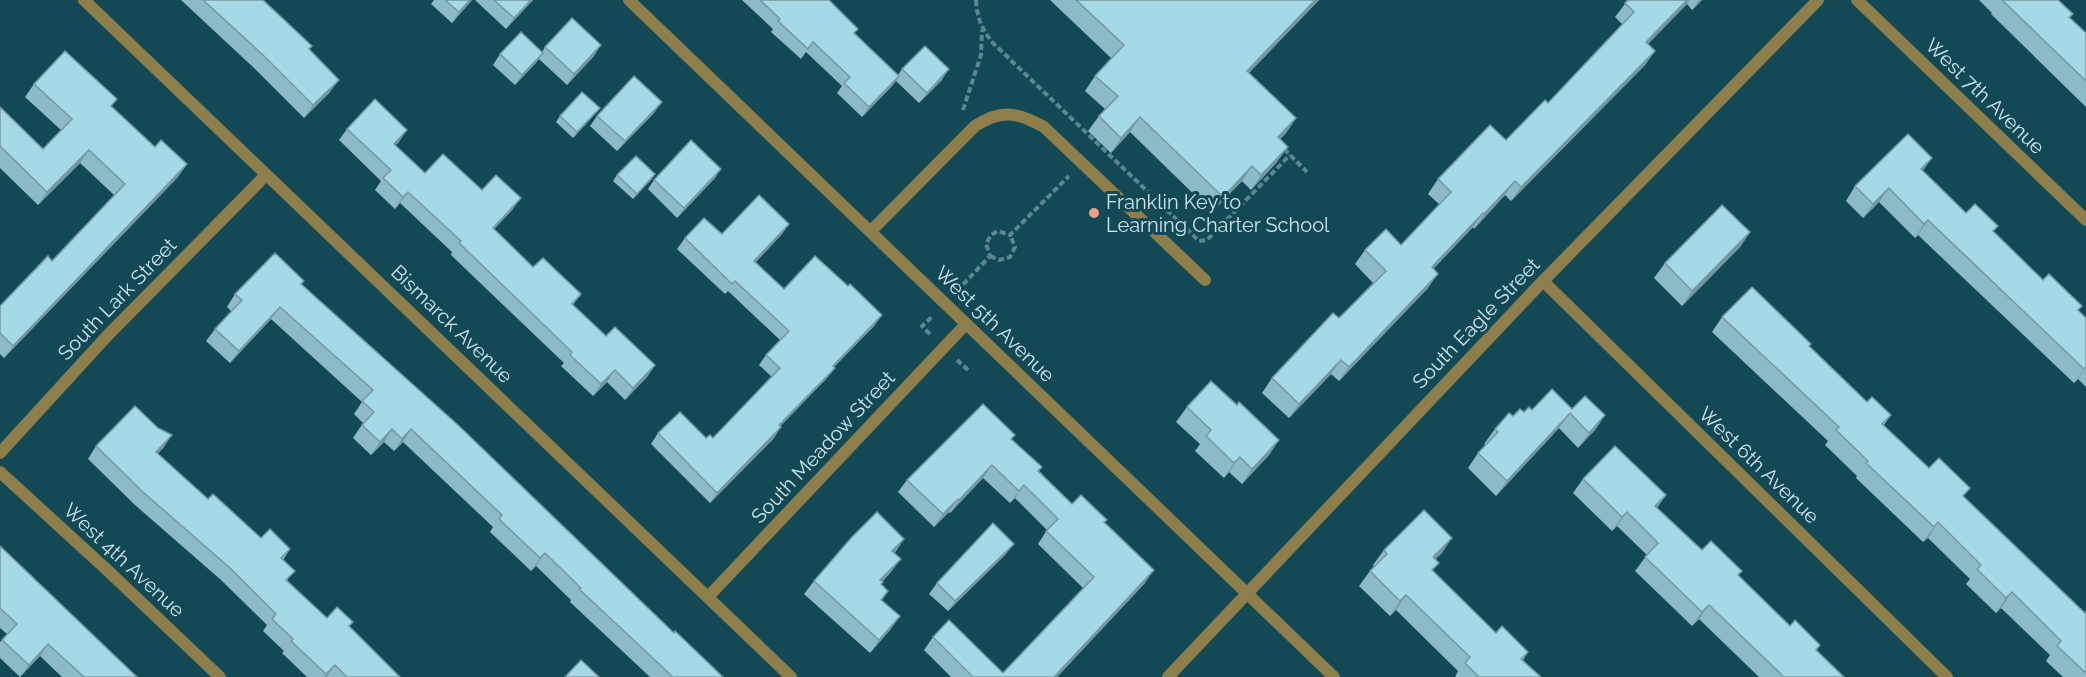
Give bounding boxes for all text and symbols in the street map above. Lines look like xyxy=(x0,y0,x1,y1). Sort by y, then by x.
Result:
street label: West 7th Avenue xyxy=(1920,33,2050,159)
place label: Franklin Key to Learning Charter School xyxy=(1106,190,1330,237)
marker: Franklin Key to Learning Charter School xyxy=(1087,206,1101,220)
street label: South Lark Street xyxy=(53,233,181,365)
street label: South Eagle Street xyxy=(1407,252,1545,393)
street label: Bismarck Avenue xyxy=(386,260,518,388)
street label: West 5th Avenue xyxy=(930,261,1060,387)
street label: South Meadow Street xyxy=(746,366,900,528)
street label: West 6th Avenue xyxy=(1694,402,1824,529)
street label: West 4th Avenue xyxy=(59,498,190,622)

